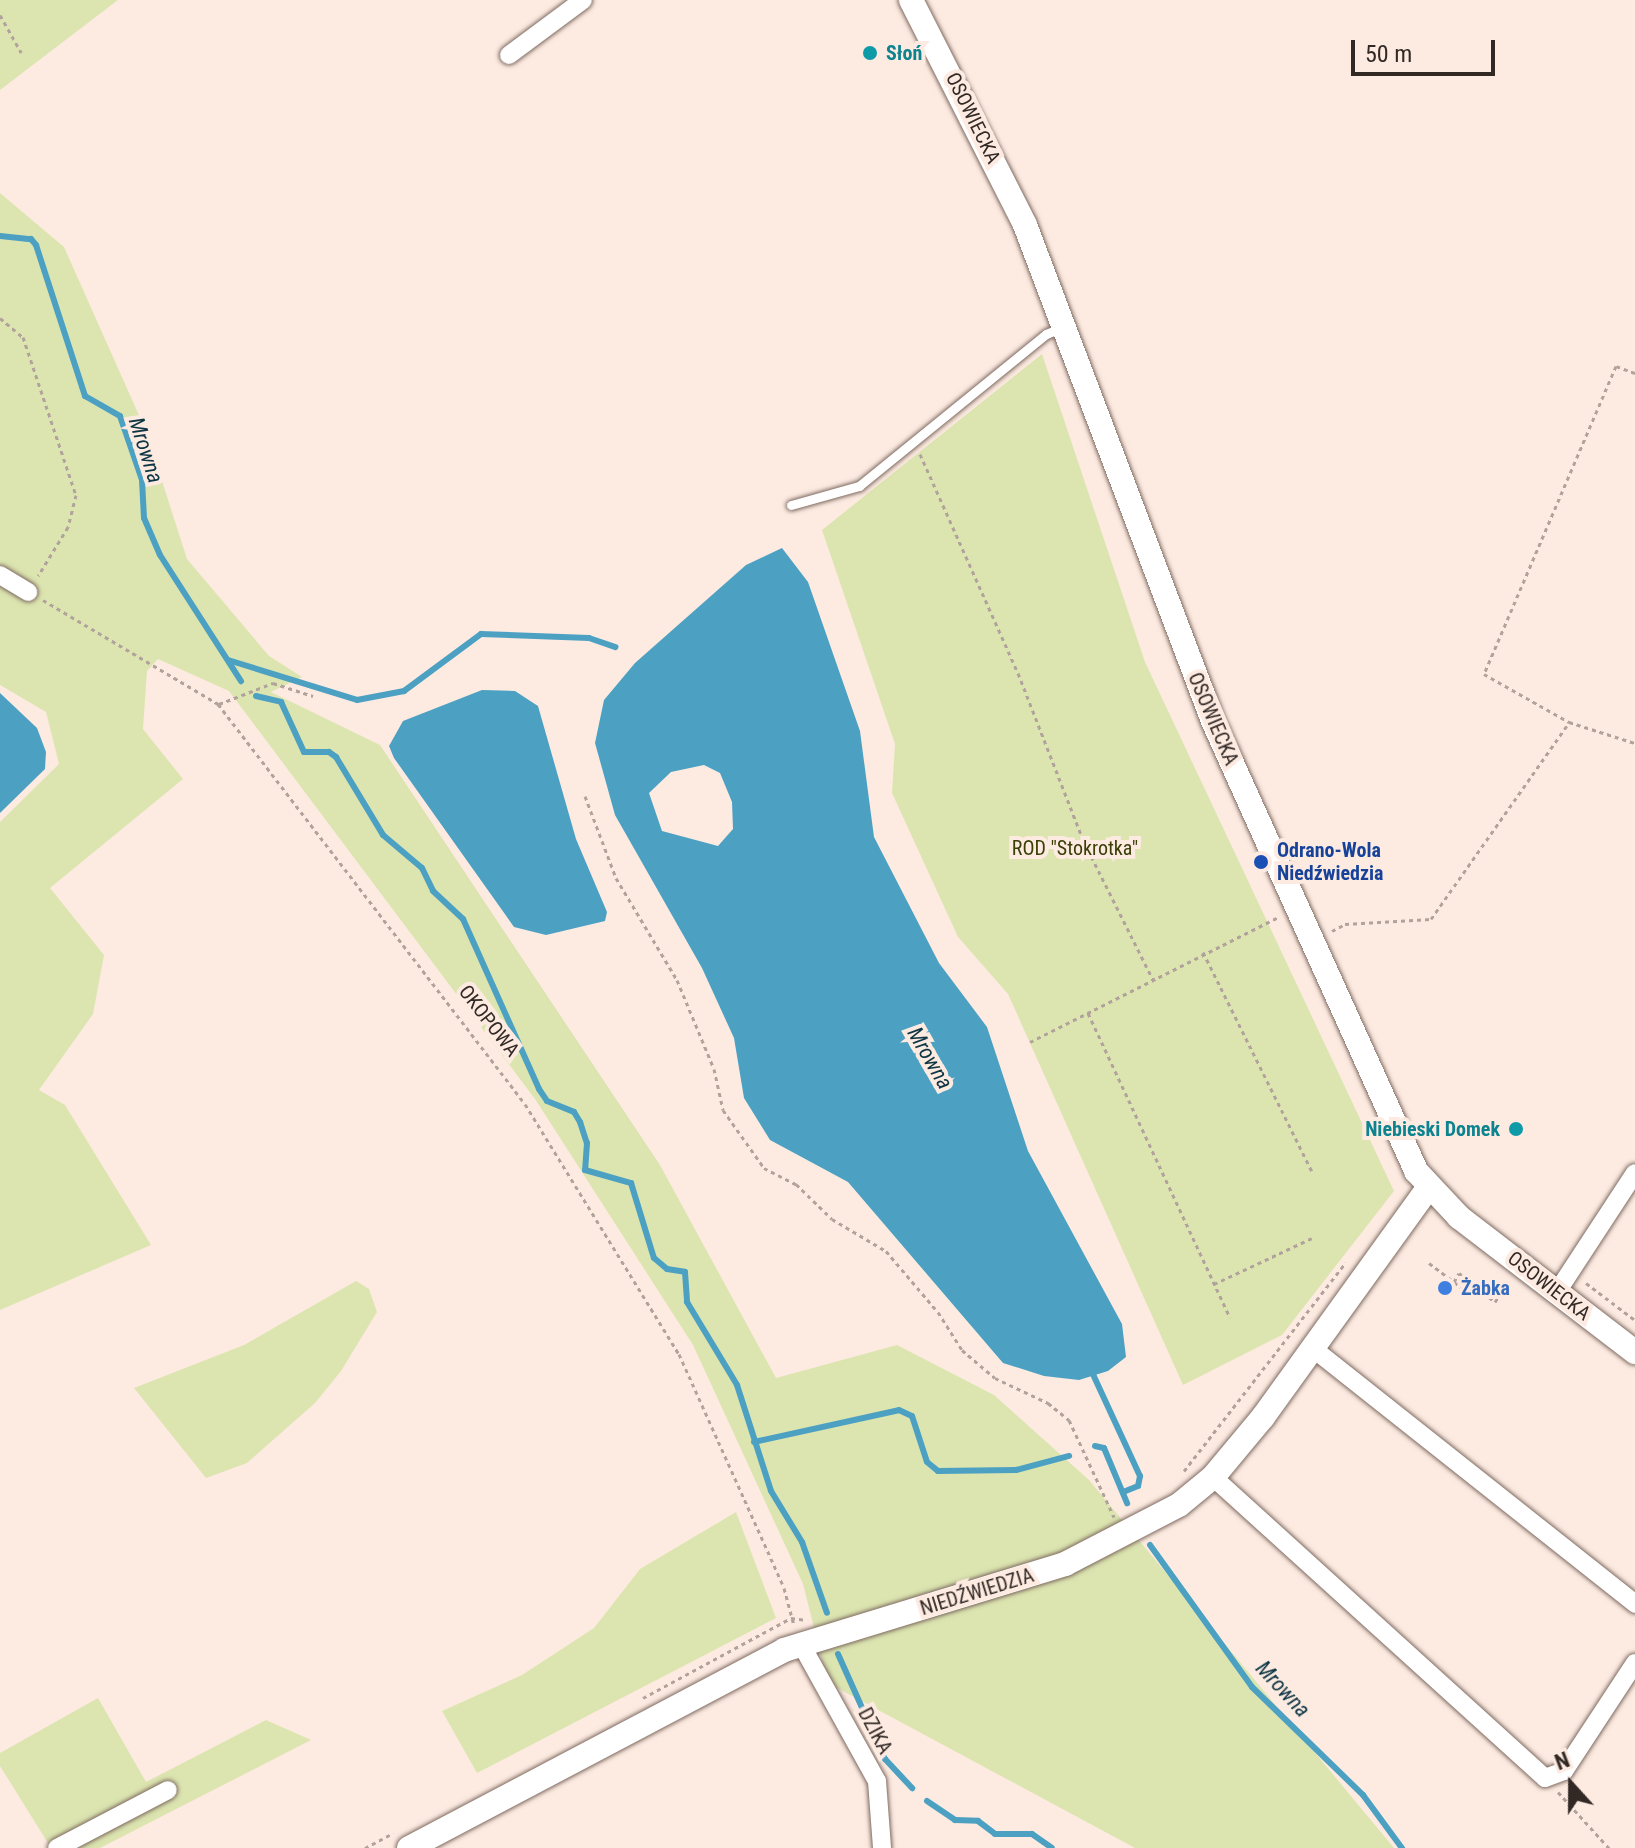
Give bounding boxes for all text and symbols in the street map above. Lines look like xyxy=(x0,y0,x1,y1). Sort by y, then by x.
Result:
scale bar xyxy=(1355,24,1499,74)
text: 50 m xyxy=(1365,40,1412,68)
place label: Słoń xyxy=(886,41,922,65)
marker: Słoń xyxy=(861,44,879,62)
street label: OSOWIECKA xyxy=(941,69,1005,167)
water label: Mrowna xyxy=(123,414,169,486)
street label: OSOWIECKA xyxy=(1183,669,1243,769)
park label: ROD "Stokrotka" xyxy=(1012,836,1138,860)
place label: Odrano-Wola Niedźwiedzia xyxy=(1277,838,1384,885)
marker: Odrano-Wola Niedźwiedzia xyxy=(1252,853,1270,871)
street label: OKOPOWA xyxy=(454,980,524,1062)
water label: Mrowna xyxy=(902,1022,958,1094)
place label: Niebieski Domek xyxy=(1365,1117,1500,1141)
marker: Niebieski Domek xyxy=(1507,1120,1525,1138)
street label: OSOWIECKA xyxy=(1503,1246,1595,1326)
place label: Żabka xyxy=(1461,1276,1510,1300)
marker: Żabka xyxy=(1436,1279,1454,1297)
street label: NIEDŹWIEDZIA xyxy=(917,1563,1037,1621)
water label: Mrowna xyxy=(1250,1655,1316,1723)
street label: DZIKA xyxy=(853,1704,897,1758)
north arrow xyxy=(1531,1744,1611,1824)
text: N xyxy=(1551,1747,1573,1775)

